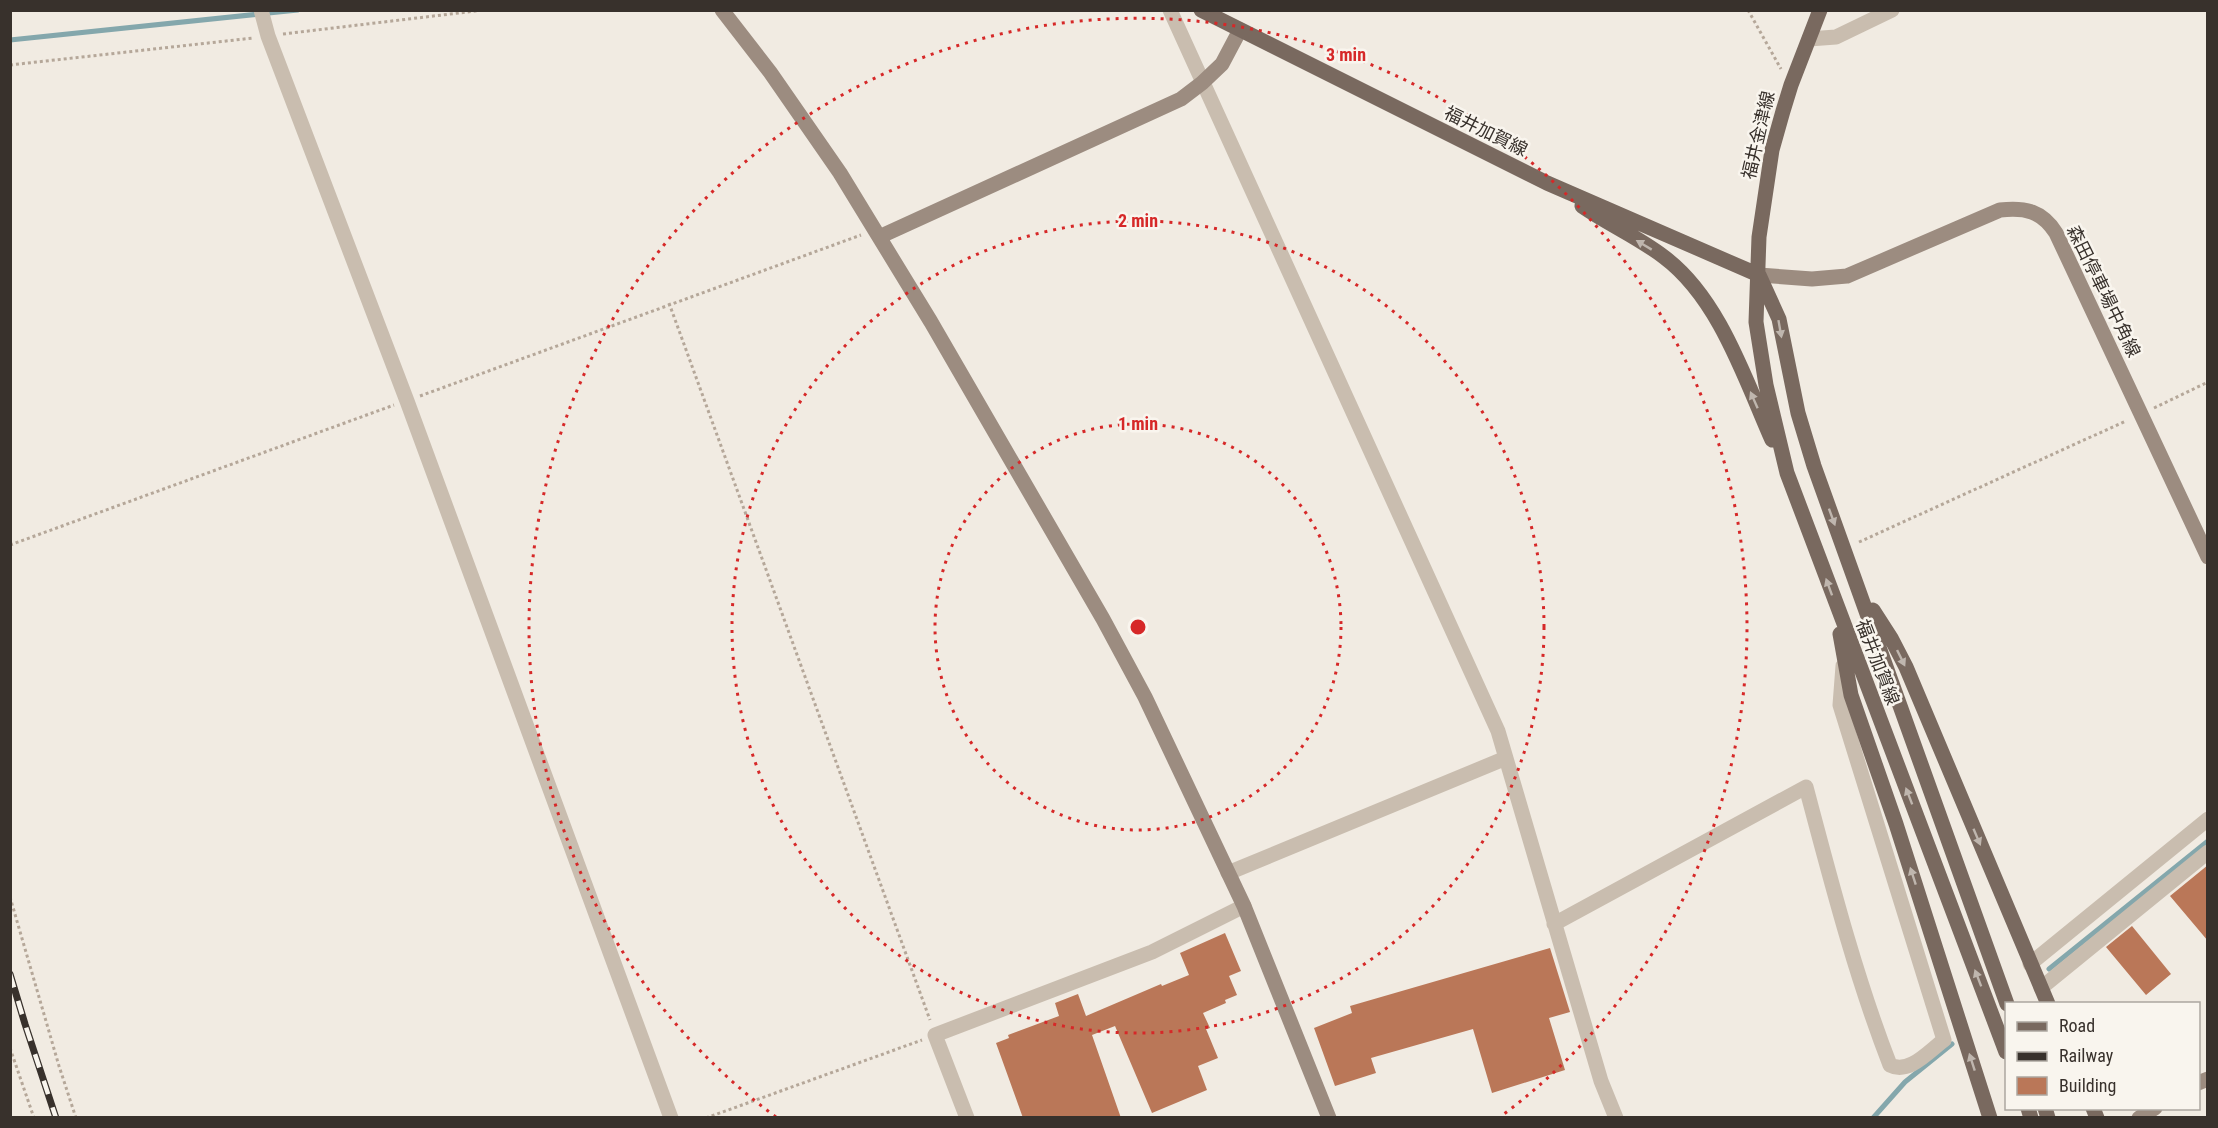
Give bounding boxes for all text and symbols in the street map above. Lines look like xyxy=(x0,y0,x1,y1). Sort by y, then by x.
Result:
text: 3 min xyxy=(1326,44,1366,65)
street label: 福井金津線 xyxy=(1738,89,1778,181)
street label: 福井加賀線 xyxy=(1441,102,1531,160)
text: 2 min xyxy=(1118,210,1158,231)
street label: 森田停車場中角線 xyxy=(2063,222,2145,360)
one-way arrow xyxy=(1636,239,1652,250)
one-way arrow xyxy=(1776,320,1785,339)
one-way arrow xyxy=(1750,392,1759,409)
text: 1 min xyxy=(1118,413,1158,434)
one-way arrow xyxy=(1827,508,1837,526)
one-way arrow xyxy=(1824,578,1834,596)
street label: 福井加賀線 xyxy=(1852,616,1904,708)
centre of rings xyxy=(1128,617,1148,637)
one-way arrow xyxy=(1896,649,1906,667)
one-way arrow xyxy=(1904,787,1913,805)
one-way arrow xyxy=(1972,829,1982,847)
one-way arrow xyxy=(1907,867,1917,885)
one-way arrow xyxy=(1973,969,1983,987)
legend xyxy=(2005,1002,2200,1110)
text: Road xyxy=(2059,1015,2095,1036)
text: Railway xyxy=(2059,1045,2114,1066)
one-way arrow xyxy=(1967,1053,1976,1071)
text: Building xyxy=(2059,1075,2116,1096)

